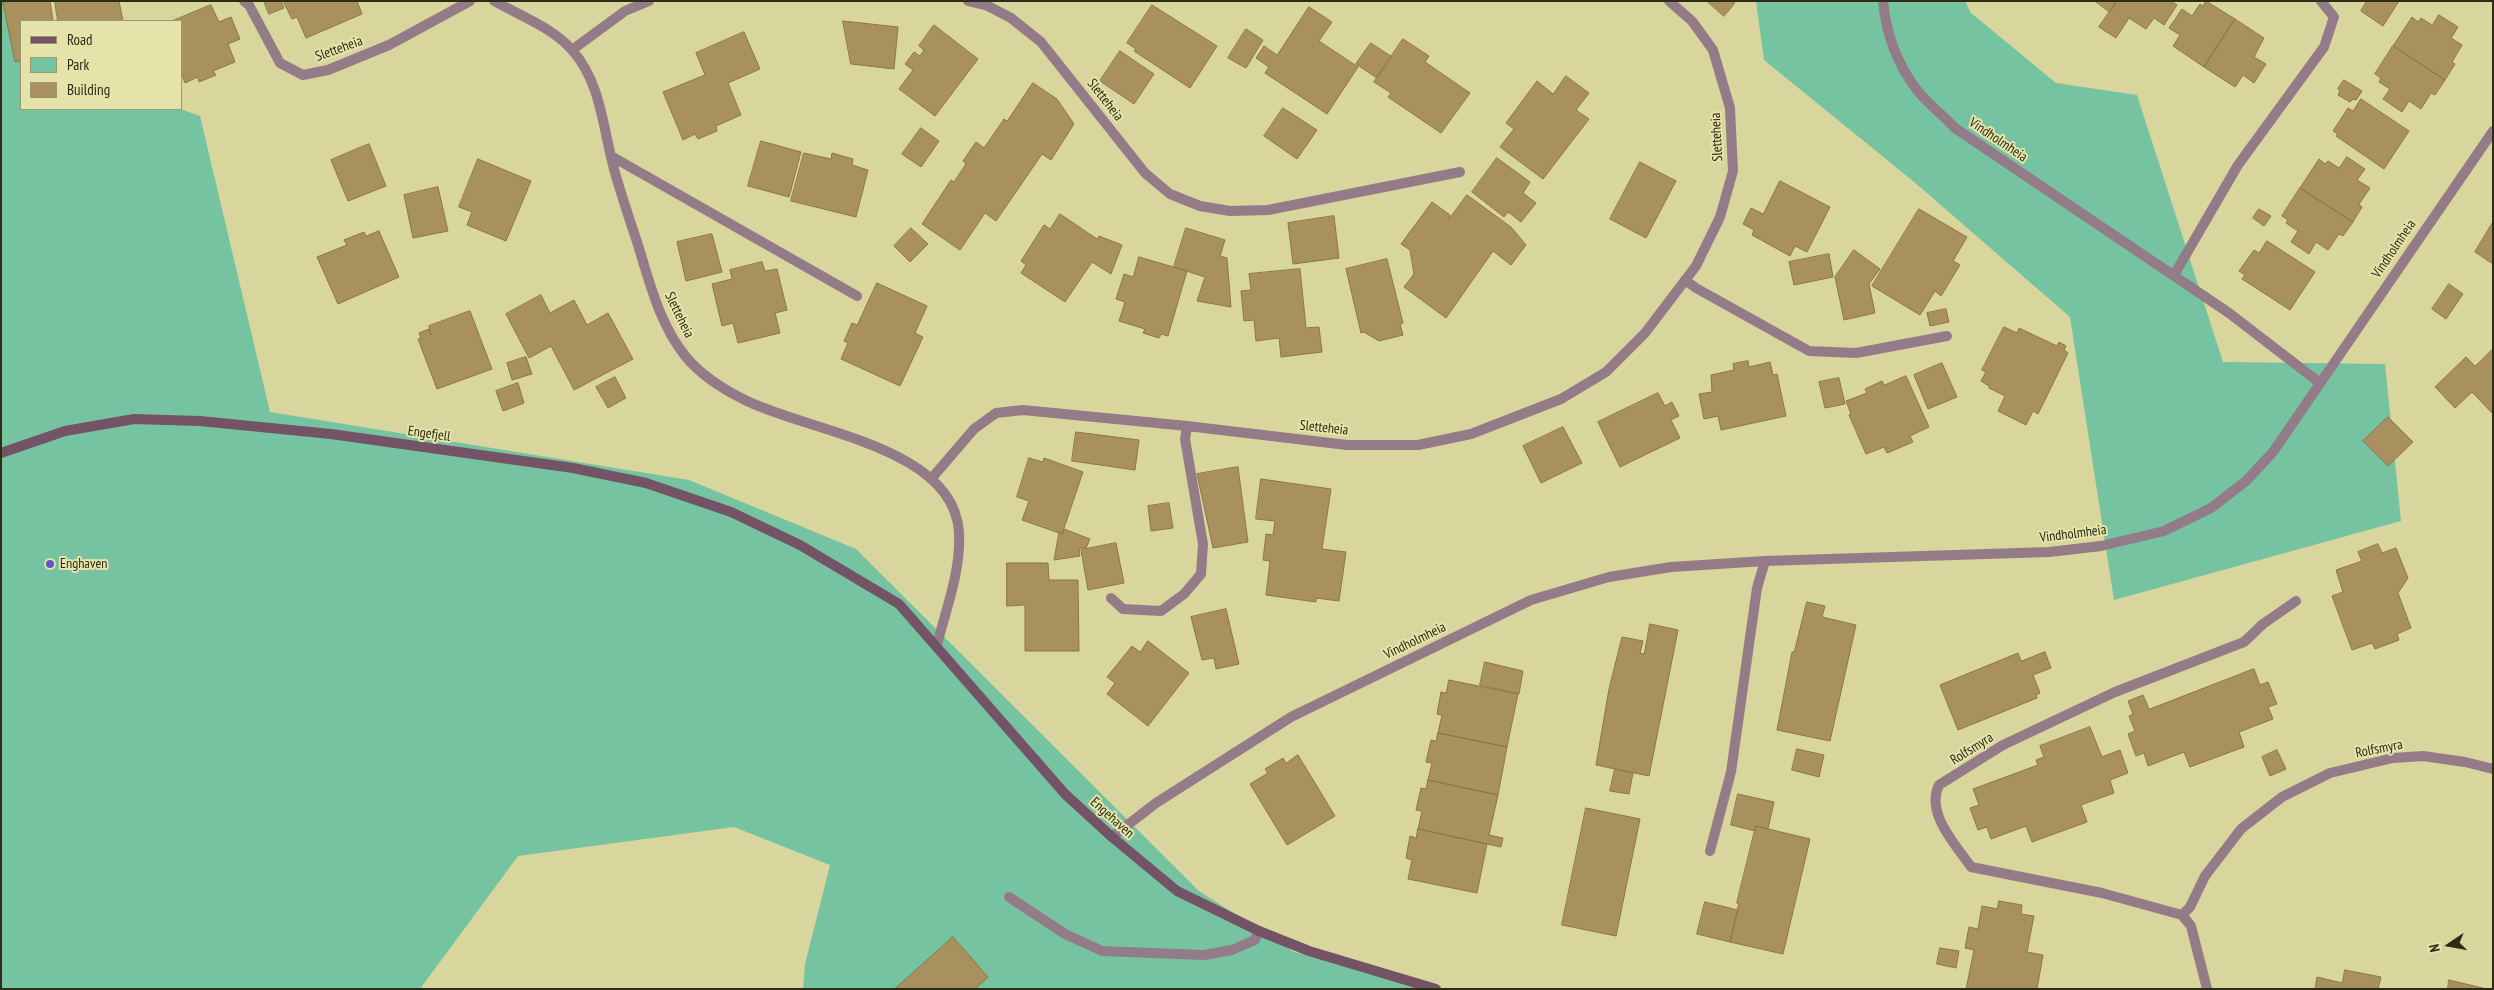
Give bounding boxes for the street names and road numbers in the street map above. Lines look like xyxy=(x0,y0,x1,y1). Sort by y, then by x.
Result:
street label: Sletteheia xyxy=(313,33,365,65)
street label: Sletteheia xyxy=(1083,76,1127,124)
street label: Sletteheia xyxy=(1707,112,1727,162)
street label: Vindholmheia xyxy=(1966,114,2030,166)
street label: Vindholmheia xyxy=(2368,217,2420,281)
street label: Sletteheia xyxy=(661,289,697,341)
street label: Sletteheia xyxy=(1299,417,1349,439)
street label: Engefjell xyxy=(407,423,451,445)
street label: Vindholmheia xyxy=(2039,522,2107,546)
street label: Vindholmheia xyxy=(1381,619,1449,663)
street label: Rolfsmyra xyxy=(1947,729,1997,769)
street label: Rolfsmyra xyxy=(2354,736,2404,762)
street label: Engehaven xyxy=(1087,794,1137,842)

